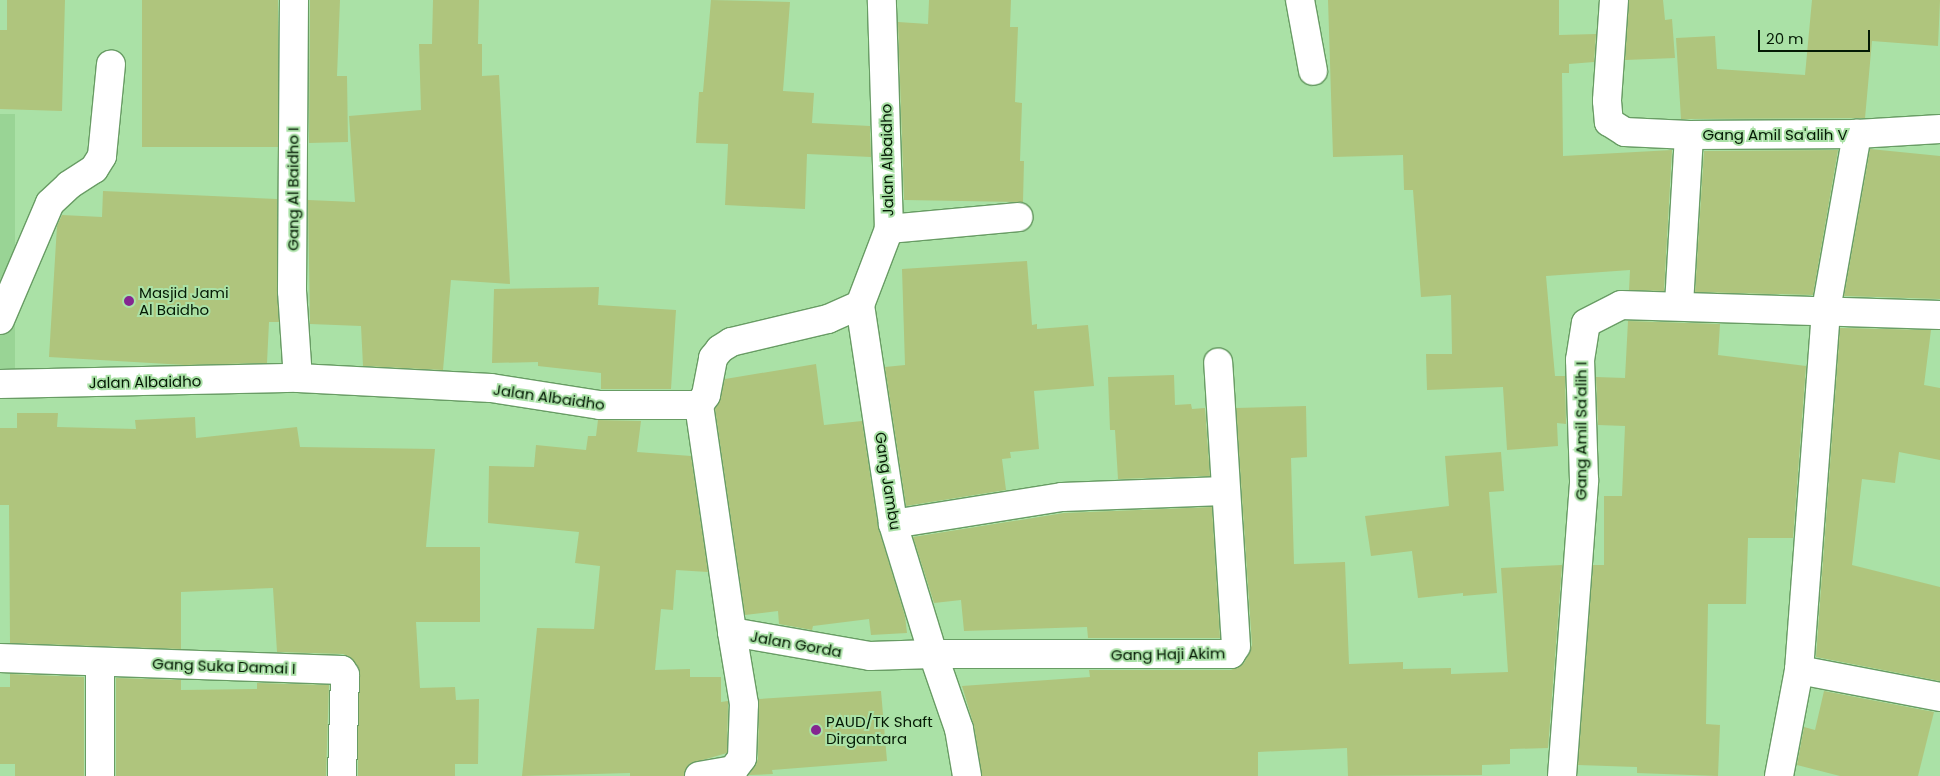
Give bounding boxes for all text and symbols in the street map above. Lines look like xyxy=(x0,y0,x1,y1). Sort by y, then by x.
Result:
scale bar xyxy=(1760,20,1872,52)
text: 20 m xyxy=(1766,28,1804,49)
street label: Jalan Albaidho xyxy=(877,104,897,216)
street label: Gang Amil Sa'alih V xyxy=(1702,126,1848,144)
street label: Gang Al Baidho I xyxy=(284,127,302,251)
place label: Masjid Jami Al Baidho xyxy=(139,283,229,318)
marker: Masjid Jami Al Baidho xyxy=(123,295,135,307)
street label: Gang Amil Sa'alih I xyxy=(1572,362,1590,500)
street label: Jalan Albaidho xyxy=(89,372,201,392)
street label: Jalan Albaidho xyxy=(492,380,606,414)
street label: Gang Jambu xyxy=(871,431,905,531)
street label: Jalan Gorda xyxy=(749,627,843,661)
street label: Gang Haji Akim xyxy=(1111,644,1225,664)
street label: Gang Suka Damai I xyxy=(152,655,296,677)
place label: PAUD/TK Shaft Dirgantara xyxy=(826,712,933,747)
marker: PAUD/TK Shaft Dirgantara xyxy=(810,724,822,736)

